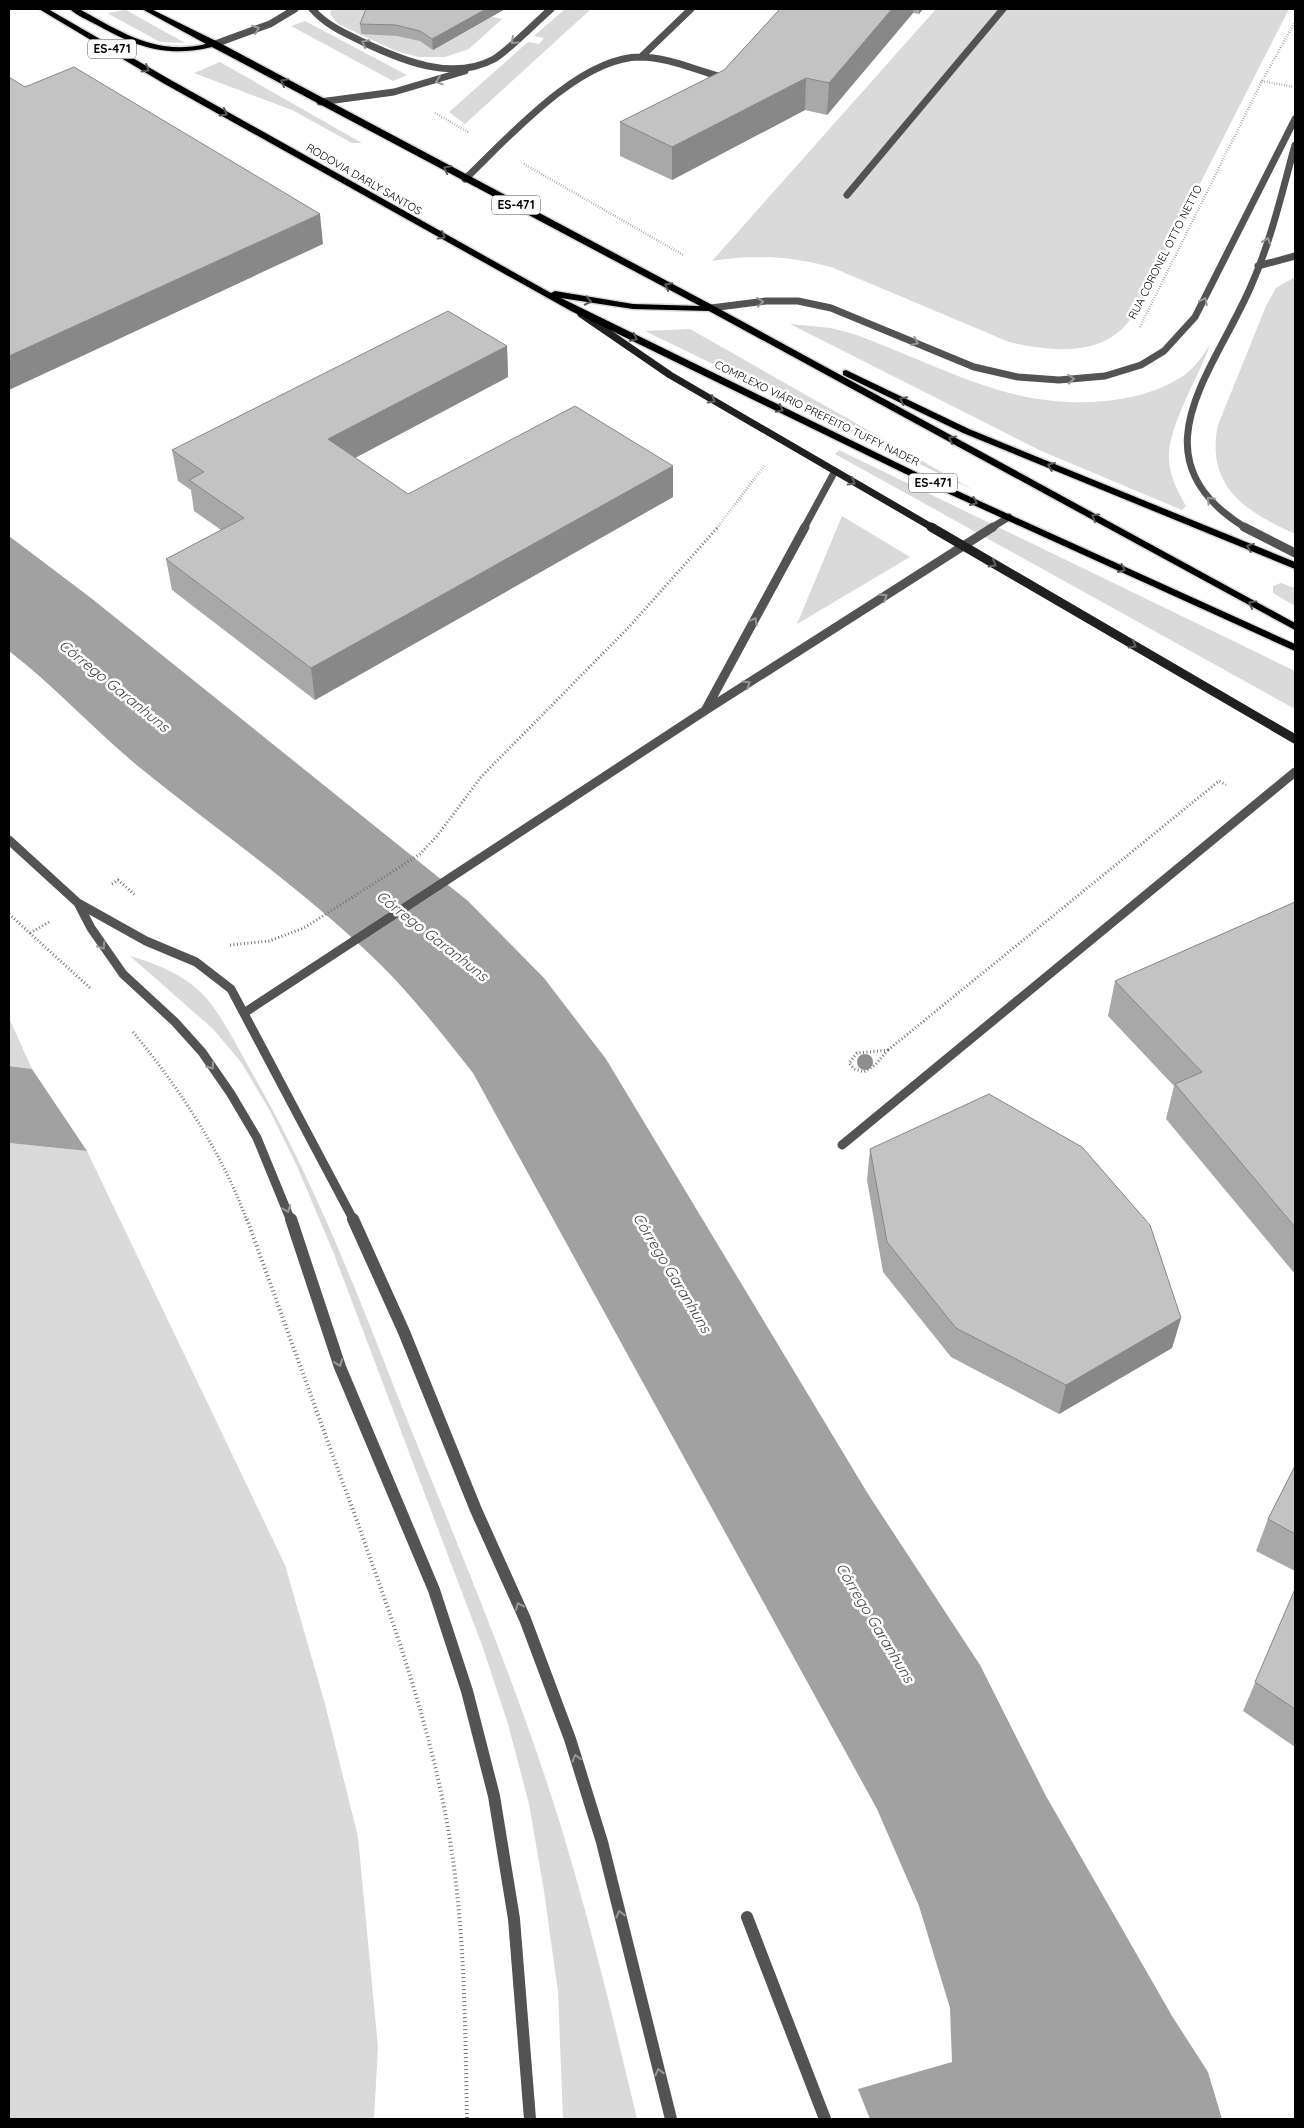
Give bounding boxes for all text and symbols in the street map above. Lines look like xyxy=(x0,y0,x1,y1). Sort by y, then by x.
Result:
one-way arrow xyxy=(251,25,260,35)
one-way arrow xyxy=(511,35,520,44)
one-way arrow xyxy=(361,39,370,49)
road number: ES-471 xyxy=(88,40,136,59)
one-way arrow xyxy=(140,62,149,72)
one-way arrow xyxy=(435,75,444,85)
one-way arrow xyxy=(281,78,290,88)
one-way arrow xyxy=(219,107,228,117)
street label: RODOVIA DARLY SANTOS xyxy=(304,140,424,218)
one-way arrow xyxy=(443,165,452,175)
street label: RUA CORONEL OTTO NETTO xyxy=(1125,183,1205,321)
road number: ES-471 xyxy=(492,196,540,214)
one-way arrow xyxy=(437,230,446,240)
one-way arrow xyxy=(1261,237,1271,245)
one-way arrow xyxy=(665,282,674,292)
one-way arrow xyxy=(583,295,592,306)
one-way arrow xyxy=(756,297,764,308)
one-way arrow xyxy=(1198,298,1208,307)
one-way arrow xyxy=(629,332,638,342)
one-way arrow xyxy=(910,336,919,347)
street label: COMPLEXO VIÁRIO PREFEITO TUFFY NADER xyxy=(712,357,922,469)
one-way arrow xyxy=(1067,374,1075,385)
one-way arrow xyxy=(707,394,716,404)
one-way arrow xyxy=(899,396,908,406)
one-way arrow xyxy=(775,403,784,413)
one-way arrow xyxy=(948,436,957,446)
one-way arrow xyxy=(1047,461,1056,472)
road number: ES-471 xyxy=(909,473,957,492)
one-way arrow xyxy=(847,475,856,485)
one-way arrow xyxy=(969,495,978,506)
one-way arrow xyxy=(1207,497,1216,506)
one-way arrow xyxy=(1091,514,1100,524)
one-way arrow xyxy=(1246,543,1255,554)
one-way arrow xyxy=(987,557,996,567)
one-way arrow xyxy=(1117,563,1126,573)
one-way arrow xyxy=(879,594,888,603)
one-way arrow xyxy=(1249,600,1258,610)
one-way arrow xyxy=(748,617,758,626)
water label: Córrego Garanhuns xyxy=(55,635,174,737)
one-way arrow xyxy=(1128,639,1137,649)
one-way arrow xyxy=(741,681,751,690)
water label: Córrego Garanhuns xyxy=(373,886,493,986)
one-way arrow xyxy=(96,940,105,950)
one-way arrow xyxy=(205,1060,214,1069)
one-way arrow xyxy=(281,1204,291,1213)
water label: Córrego Garanhuns xyxy=(629,1209,716,1337)
one-way arrow xyxy=(333,1358,343,1366)
water label: Córrego Garanhuns xyxy=(832,1559,919,1687)
one-way arrow xyxy=(515,1602,526,1611)
one-way arrow xyxy=(571,1754,581,1762)
one-way arrow xyxy=(615,1910,626,1919)
one-way arrow xyxy=(654,2067,665,2076)

